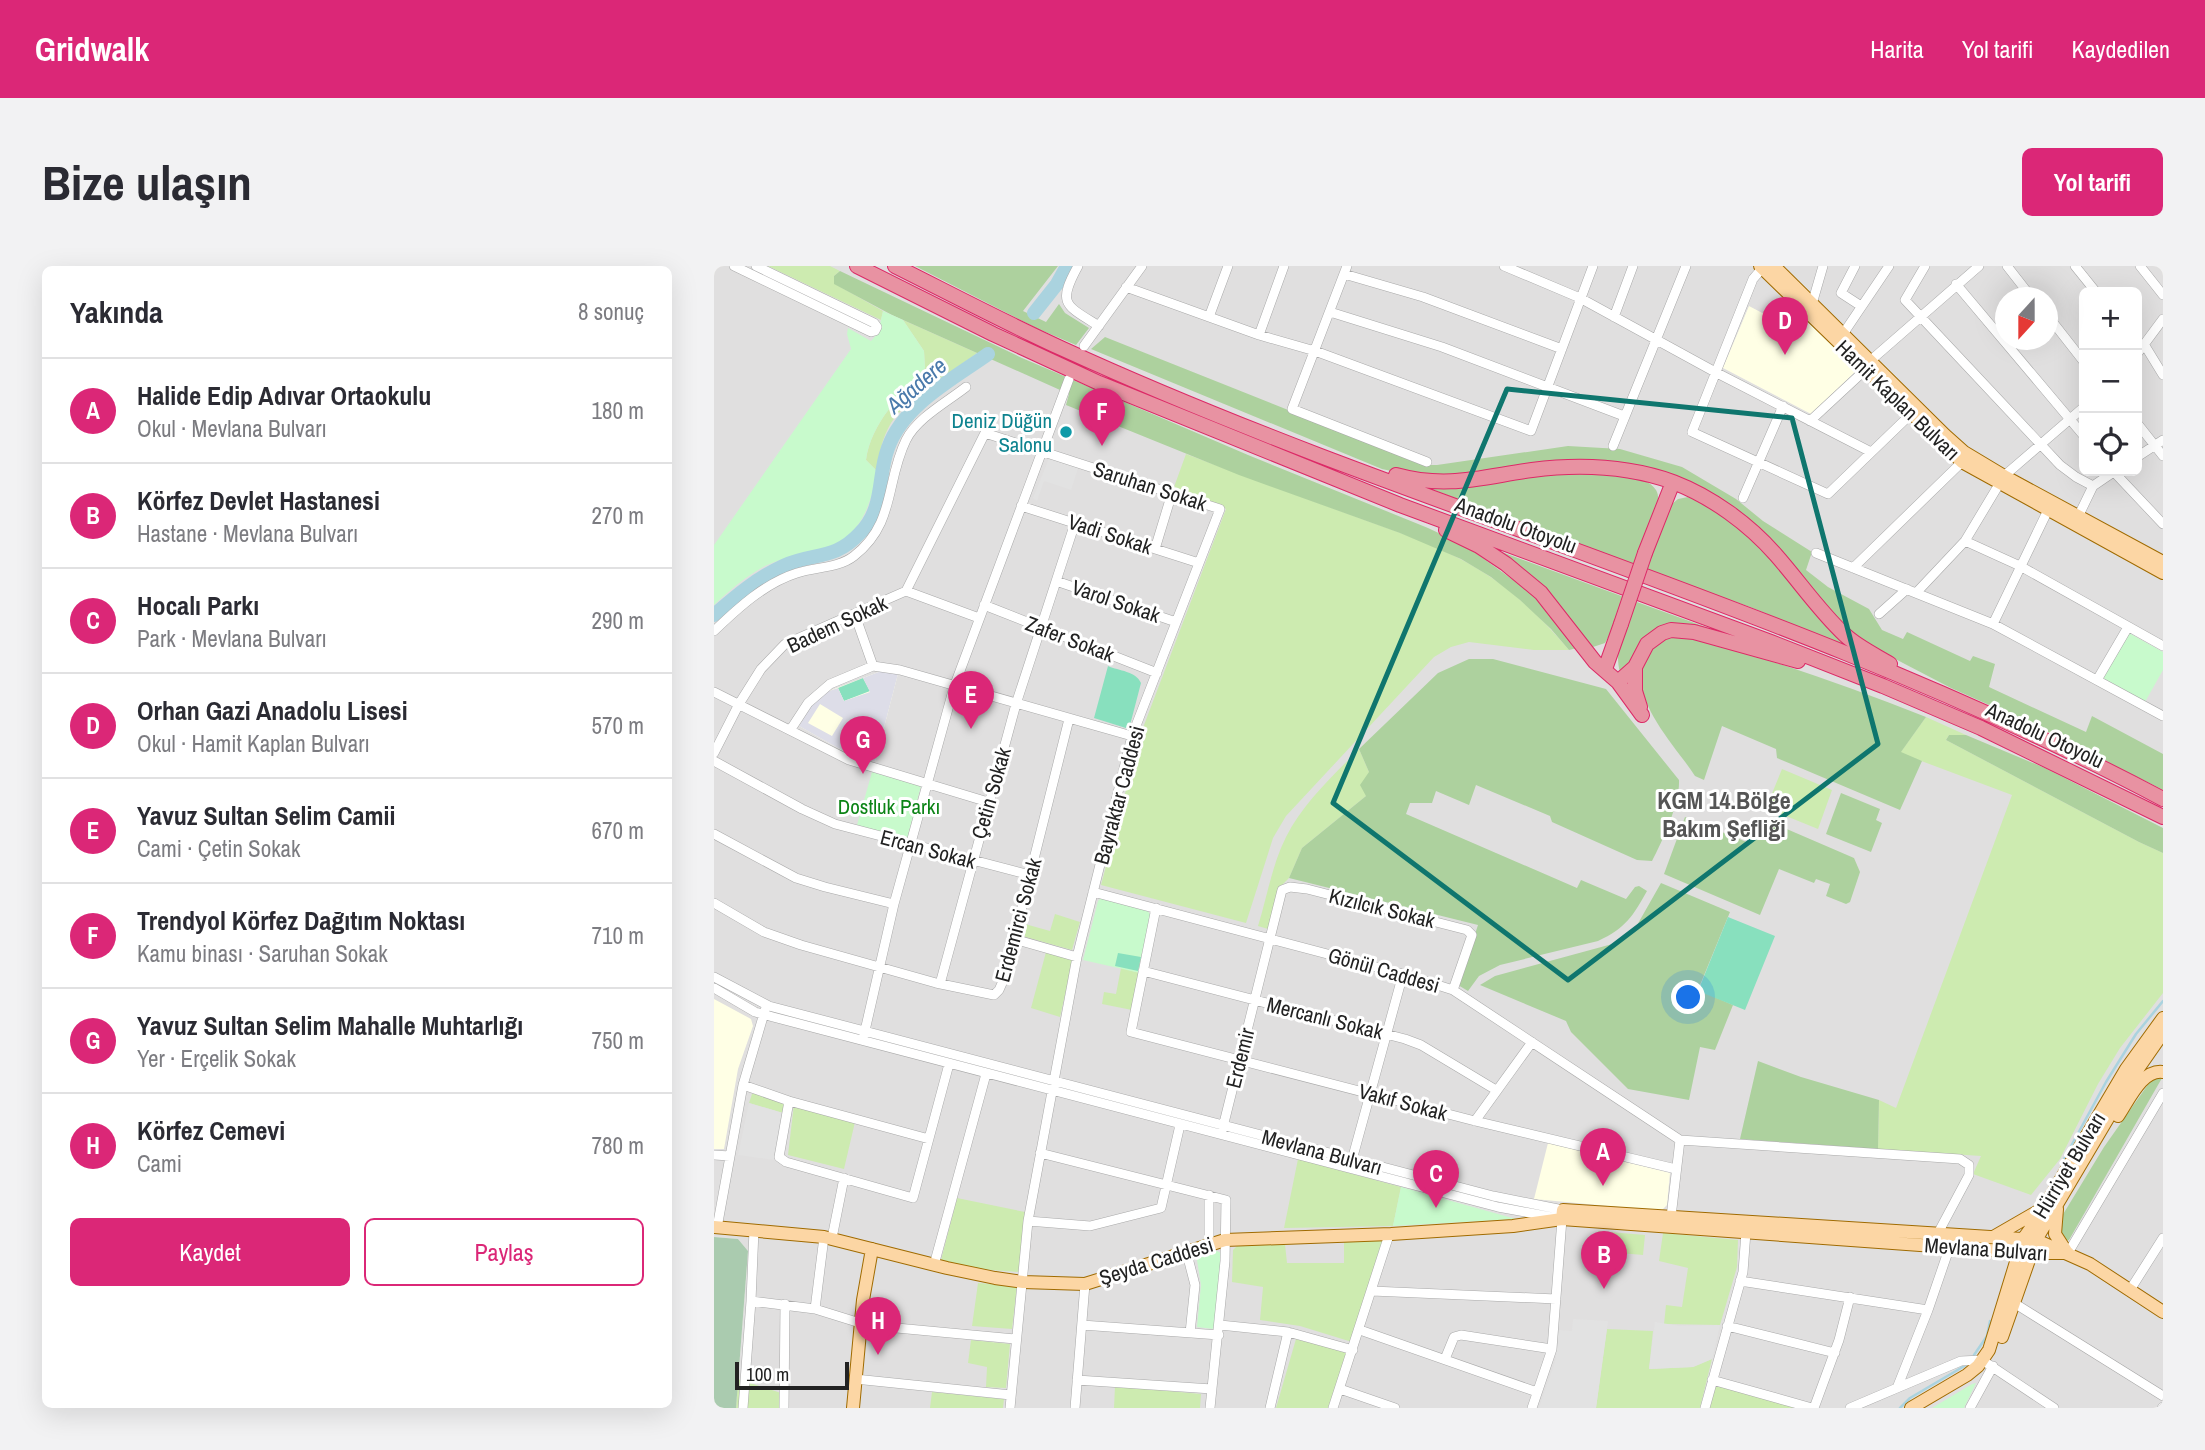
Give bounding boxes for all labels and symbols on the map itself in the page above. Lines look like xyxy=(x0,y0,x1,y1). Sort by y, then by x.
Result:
north arrow xyxy=(1995,287,2058,350)
pin: D xyxy=(1762,297,1808,355)
street label: Hamit Kaplan Bulvarı xyxy=(1829,333,1967,467)
water label: Ağadere xyxy=(878,350,953,421)
pin: F xyxy=(1079,388,1125,446)
place label: Deniz Düğün Salonu xyxy=(951,406,1052,459)
marker: Deniz Düğün Salonu xyxy=(1058,424,1074,440)
street label: Saruhan Sokak xyxy=(1090,454,1211,518)
street label: Anadolu Otoyolu xyxy=(1450,489,1581,560)
street label: Vadi Sokak xyxy=(1064,507,1156,561)
street label: Varol Sokak xyxy=(1068,572,1164,630)
street label: Badem Sokak xyxy=(782,588,892,660)
street label: Zafer Sokak xyxy=(1021,609,1119,669)
pin: E xyxy=(948,671,994,729)
street label: Anadolu Otoyolu xyxy=(1980,695,2109,775)
pin: G xyxy=(840,716,886,774)
street label: Bayraktar Caddesi xyxy=(1087,722,1151,868)
street label: Çetin Sokak xyxy=(964,744,1018,842)
district label: KGM 14.Bölge Bakım Şefliği xyxy=(1657,784,1791,844)
park label: Dostluk Parkı xyxy=(838,792,940,821)
street label: Ercan Sokak xyxy=(877,822,979,876)
street label: Erdemirci Sokak xyxy=(988,854,1049,985)
street label: Kızılcık Sokak xyxy=(1326,881,1438,935)
street label: Gönül Caddesi xyxy=(1325,940,1443,1000)
your location xyxy=(1671,980,1705,1014)
street label: Mercanlı Sokak xyxy=(1264,990,1386,1047)
street label: Erdemir xyxy=(1219,1025,1262,1091)
street label: Vakıf Sokak xyxy=(1355,1076,1451,1128)
street label: Hürriyet Bulvarı xyxy=(2026,1106,2112,1224)
street label: Mevlana Bulvarı xyxy=(1259,1122,1385,1182)
pin: A xyxy=(1580,1128,1626,1186)
pin: C xyxy=(1413,1150,1459,1208)
street label: Şeyda Caddesi xyxy=(1095,1230,1217,1292)
street label: Mevlana Bulvarı xyxy=(1923,1230,2049,1268)
pin: B xyxy=(1581,1231,1627,1289)
pin: H xyxy=(855,1297,901,1355)
scale bar xyxy=(735,1359,849,1391)

